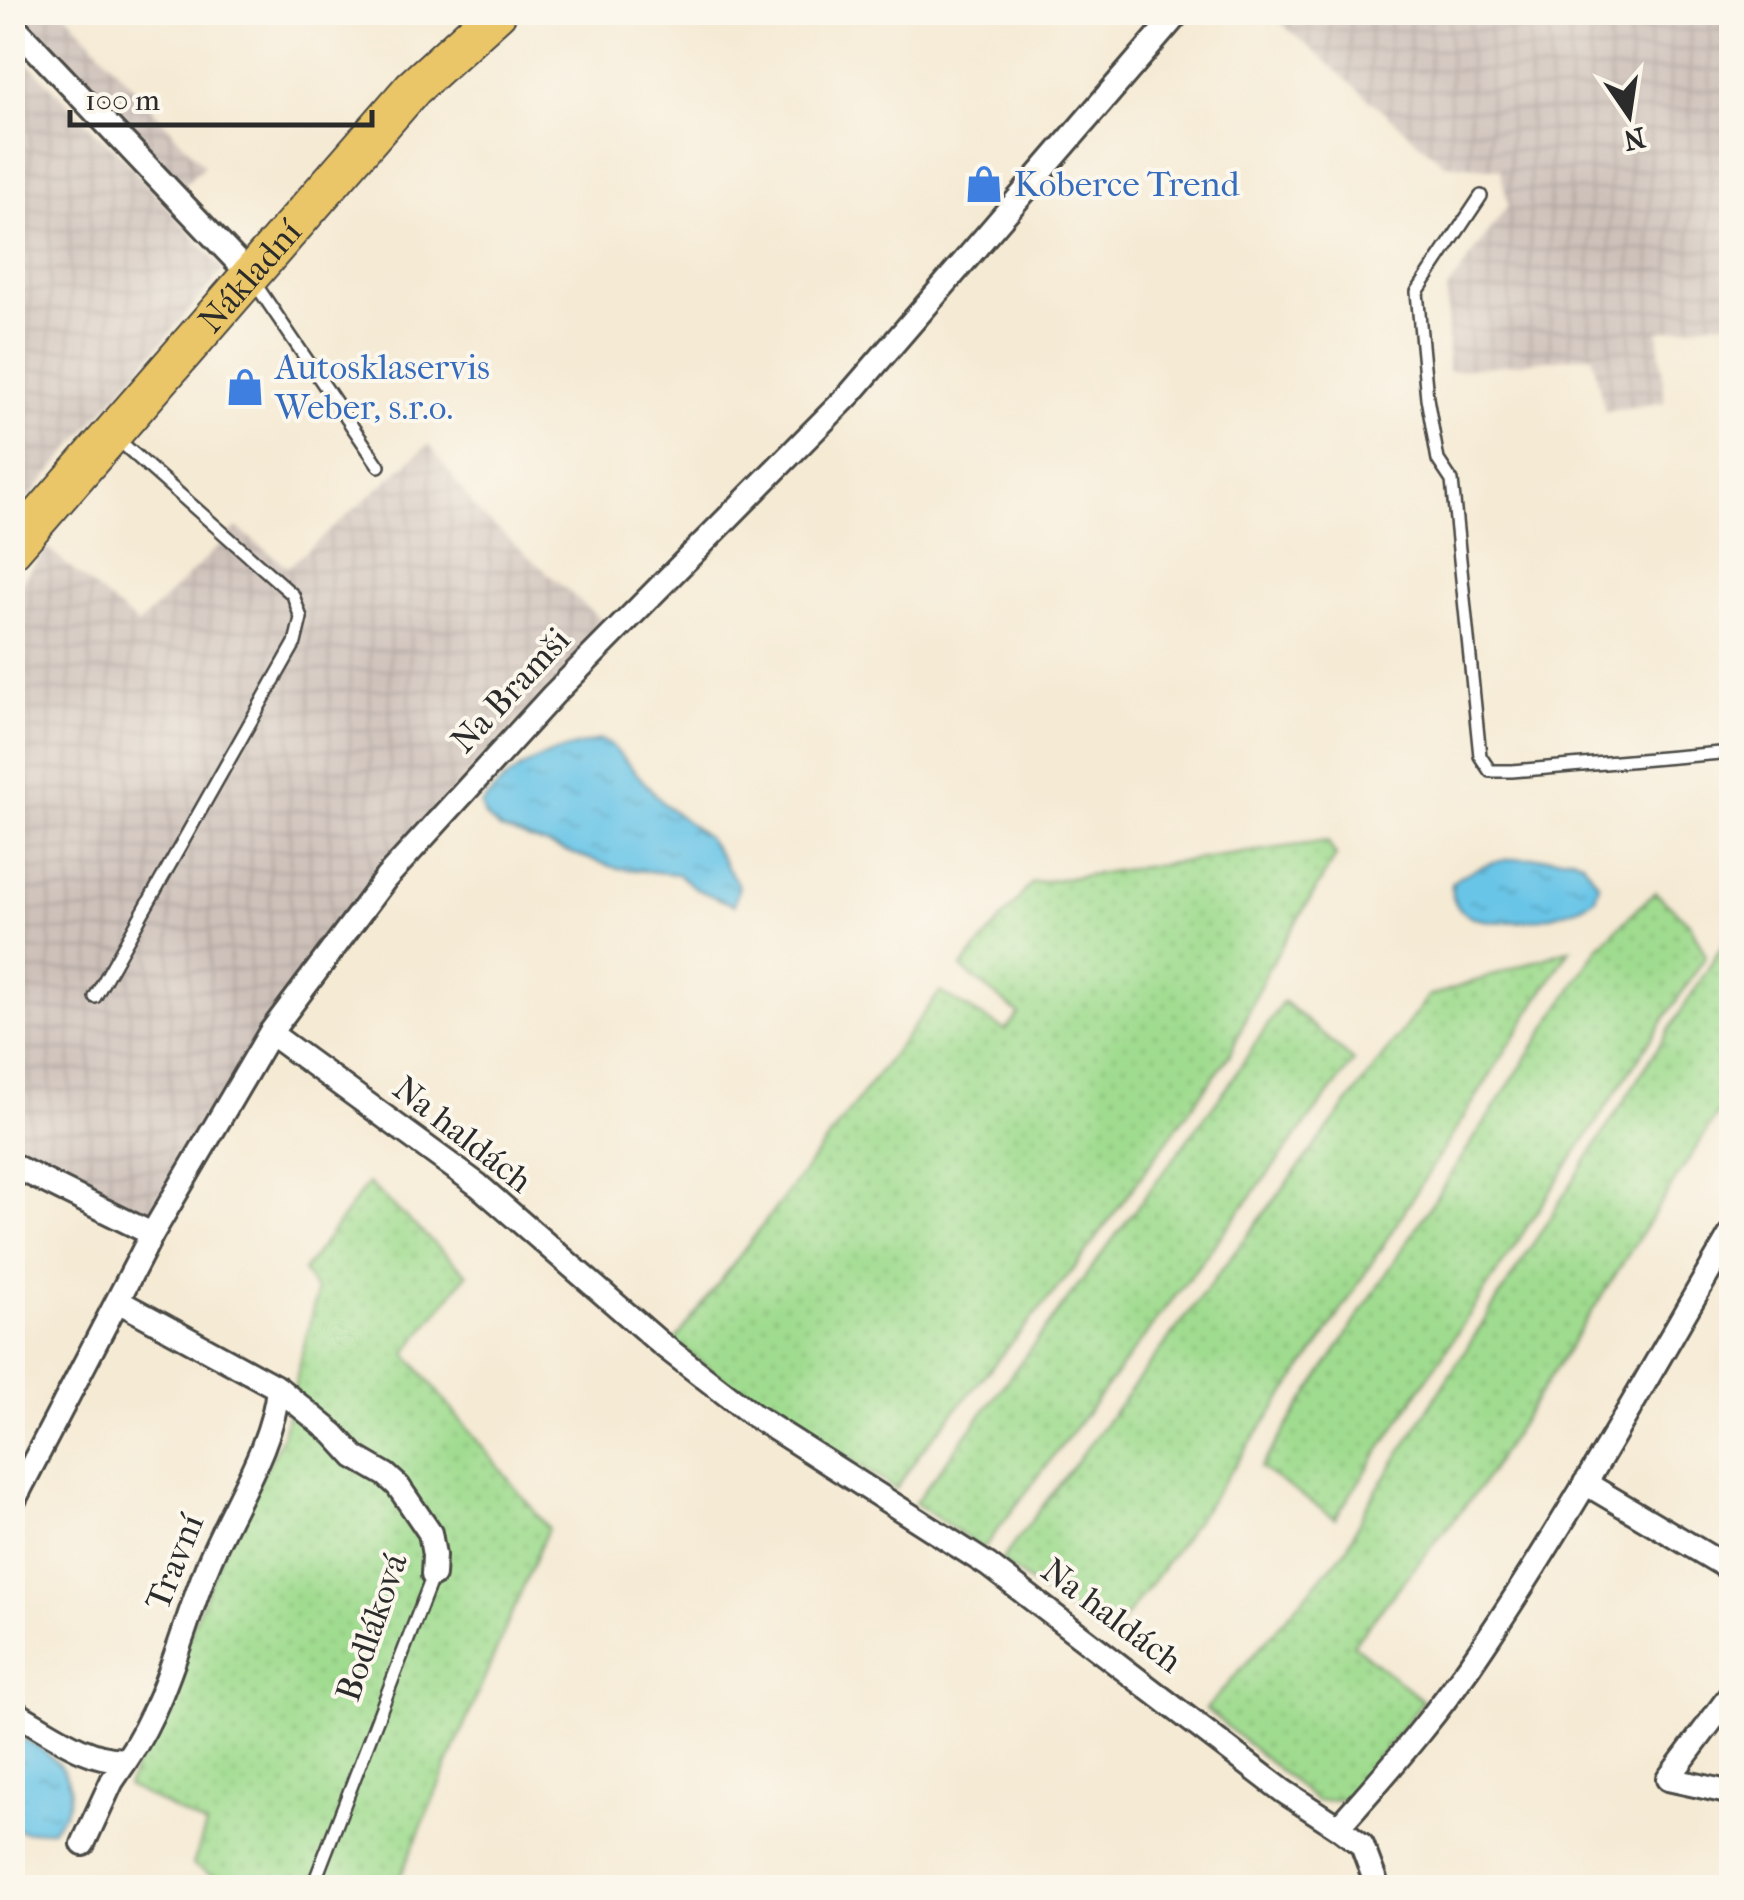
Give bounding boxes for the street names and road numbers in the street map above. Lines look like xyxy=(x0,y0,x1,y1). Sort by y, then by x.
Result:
street label: Nákladní xyxy=(190,211,310,341)
street label: Na Bramši xyxy=(442,619,578,761)
street label: Na haldách xyxy=(385,1067,541,1202)
street label: Travní xyxy=(137,1508,212,1616)
street label: Bodláková xyxy=(327,1547,416,1706)
street label: Na haldách xyxy=(1033,1549,1190,1682)

